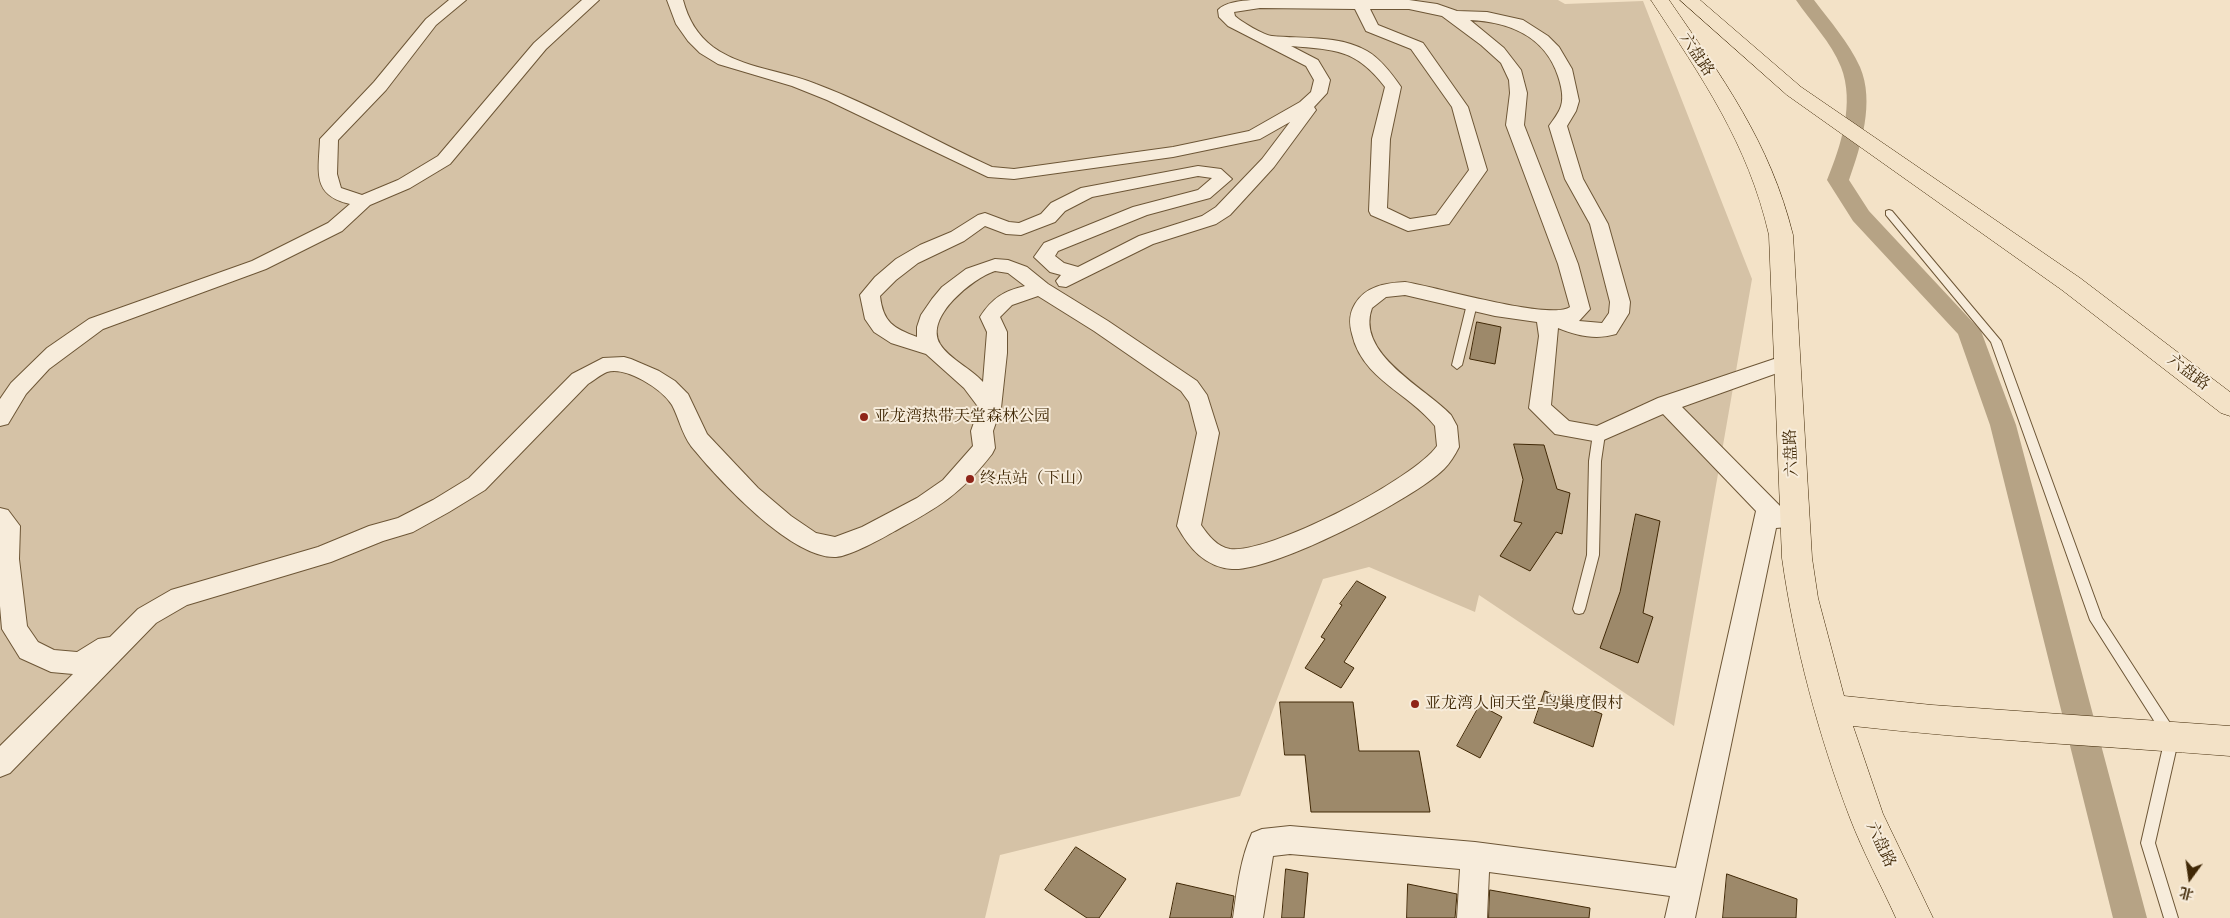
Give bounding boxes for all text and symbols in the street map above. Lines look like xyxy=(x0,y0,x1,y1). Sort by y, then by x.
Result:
street label: 六盘路 xyxy=(1675,30,1717,80)
street label: 六盘路 xyxy=(2163,351,2213,395)
place label: 亚龙湾热带天堂森林公园 xyxy=(874,407,1050,427)
marker: 亚龙湾热带天堂森林公园 xyxy=(858,411,870,423)
street label: 六盘路 xyxy=(1781,429,1803,477)
place label: 终点站（下山） xyxy=(980,469,1092,489)
marker: 终点站（下山） xyxy=(964,473,976,485)
place label: 亚龙湾人间天堂-鸟巢度假村 xyxy=(1425,694,1623,714)
marker: 亚龙湾人间天堂-鸟巢度假村 xyxy=(1409,698,1421,710)
street label: 六盘路 xyxy=(1861,819,1899,871)
north arrow xyxy=(2165,853,2215,903)
text: 北 xyxy=(2177,882,2195,903)

